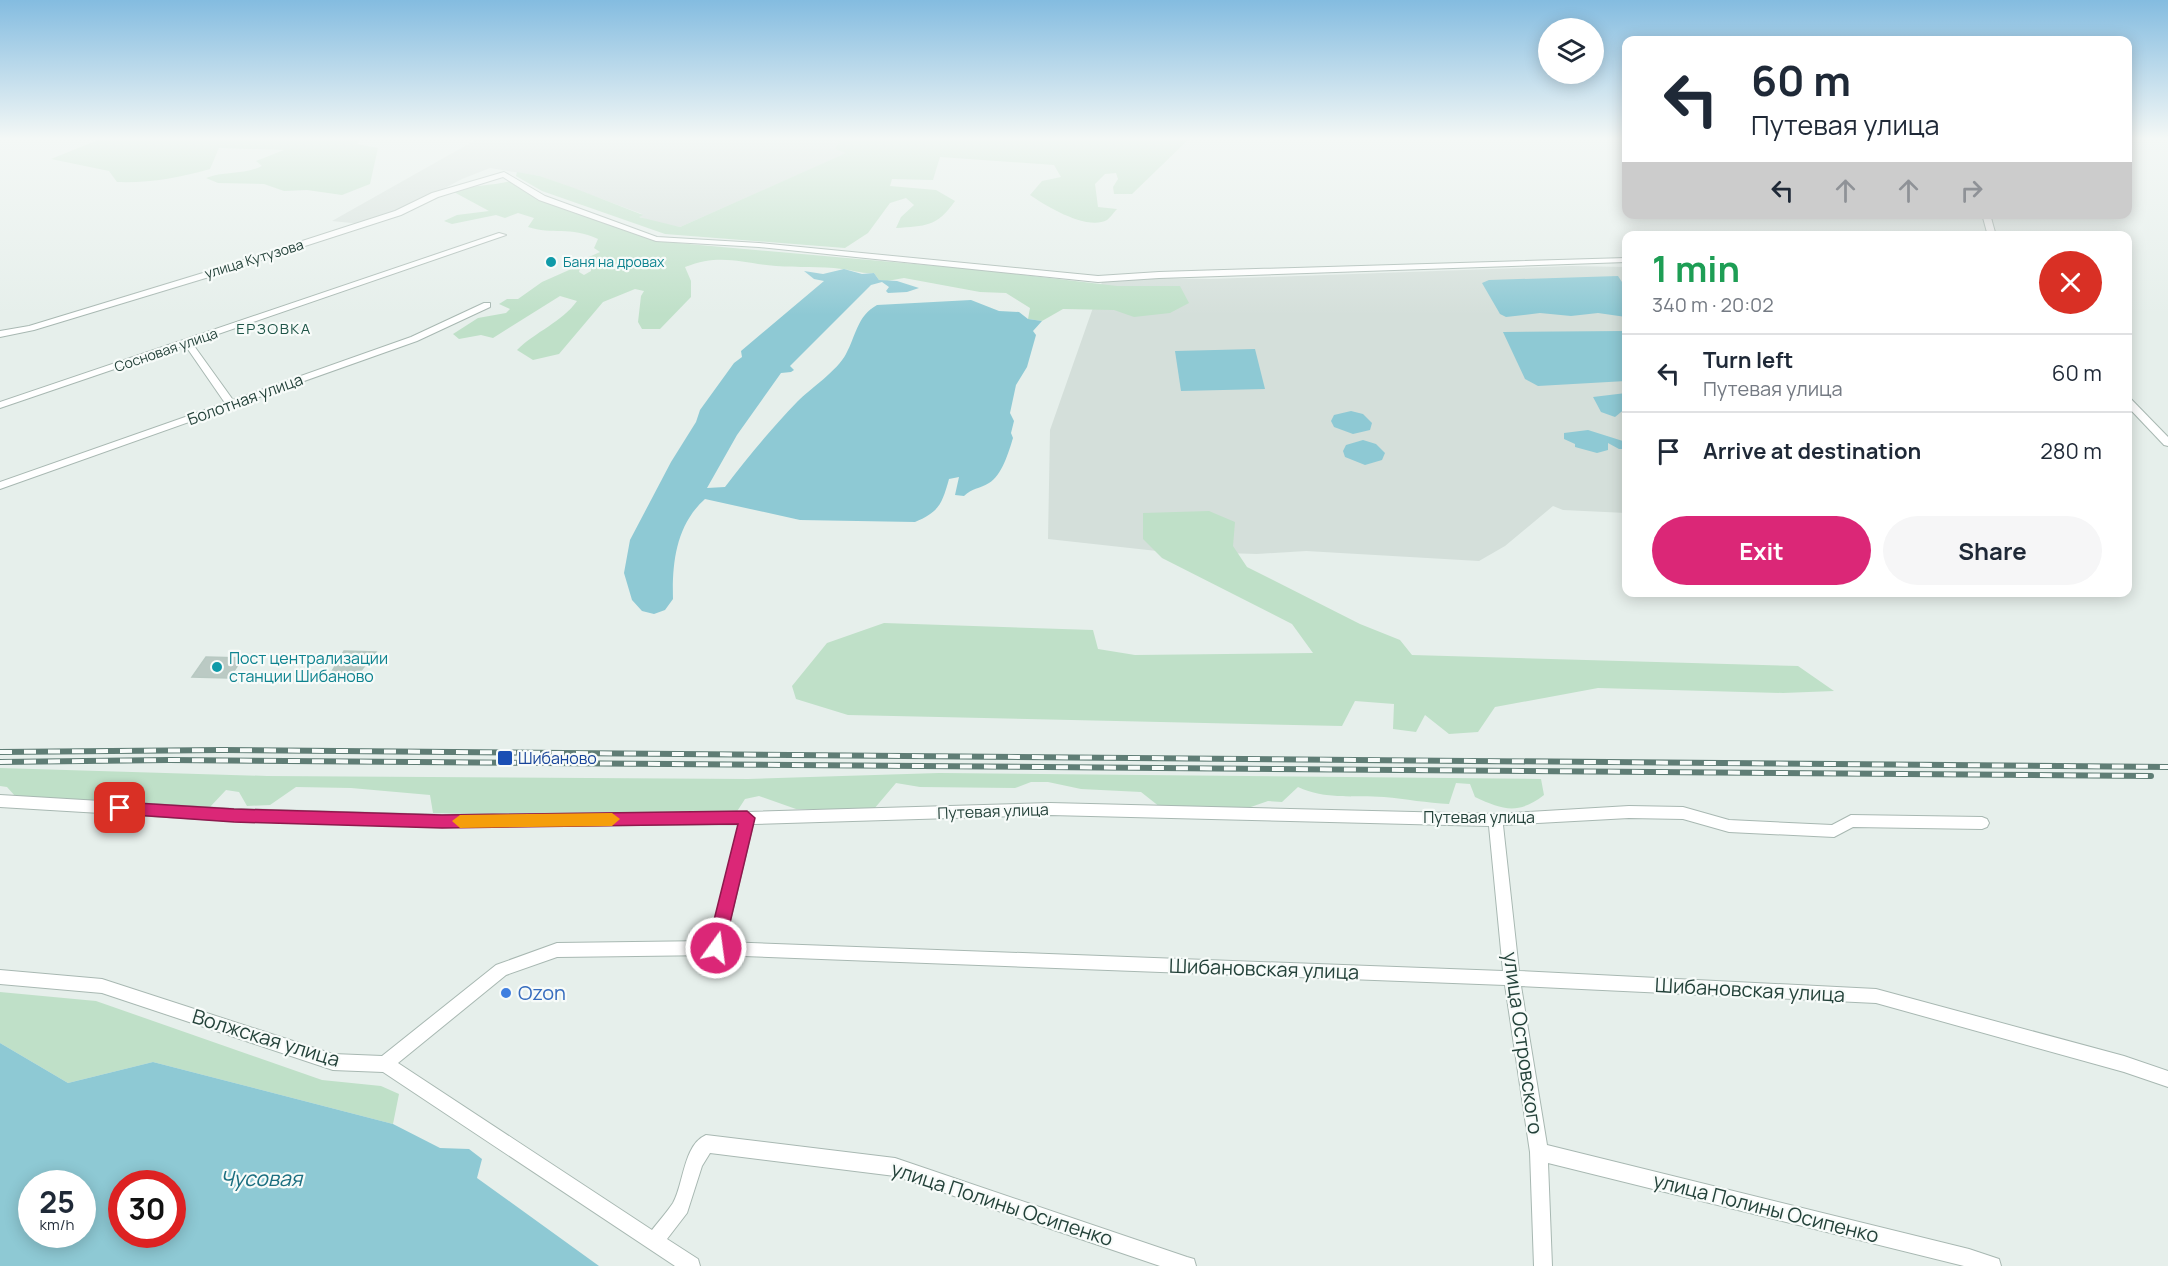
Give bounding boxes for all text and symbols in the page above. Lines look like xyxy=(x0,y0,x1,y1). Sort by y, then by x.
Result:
map controls xyxy=(1538,18,1604,84)
button: layers xyxy=(1538,18,1604,84)
text: 60 m xyxy=(1751,51,1851,109)
icon: left xyxy=(1652,60,1730,138)
text: Путевая улица xyxy=(1751,106,1939,143)
icon: left xyxy=(1766,174,1799,207)
icon: ahead xyxy=(1829,174,1862,207)
icon: ahead xyxy=(1892,174,1925,207)
icon: right xyxy=(1955,174,1988,207)
street label: улица Кутузова xyxy=(202,234,306,283)
text: 1 min xyxy=(1652,244,1740,293)
button: close xyxy=(2039,251,2102,314)
place label: Баня на дровах xyxy=(563,252,665,271)
marker: Баня на дровах xyxy=(544,255,558,269)
text: 340 m · 20:02 xyxy=(1652,291,1774,318)
district label: ЕРЗОВКА xyxy=(236,318,312,339)
street label: Сосновая улица xyxy=(112,323,220,376)
text: Turn left xyxy=(1703,345,1793,375)
icon: left xyxy=(1652,357,1685,390)
text: 60 m xyxy=(2052,358,2102,388)
street label: Болотная улица xyxy=(184,368,306,430)
text: Путевая улица xyxy=(1703,375,1843,402)
icon: arrive xyxy=(1652,435,1685,468)
text: Arrive at destination xyxy=(1703,436,1921,466)
text: 280 m xyxy=(2040,436,2102,466)
button: Exit xyxy=(1652,516,1871,585)
button: Share xyxy=(1883,516,2102,585)
place label: Пост централизации станции Шибаново xyxy=(229,647,388,687)
marker: Пост централизации станции Шибаново xyxy=(210,660,224,674)
place label: Шибаново xyxy=(518,747,597,769)
marker: Шибаново xyxy=(496,749,514,767)
pin xyxy=(94,782,145,833)
icon: arrive xyxy=(103,791,136,824)
street label: Путевая улица xyxy=(937,798,1049,824)
street label: Путевая улица xyxy=(1423,806,1535,828)
position arrow xyxy=(684,916,748,980)
street label: улица Островского xyxy=(1497,950,1550,1136)
street label: Шибановская улица xyxy=(1168,952,1360,985)
street label: Шибановская улица xyxy=(1654,971,1846,1008)
place label: Ozon xyxy=(518,979,566,1006)
marker: Ozon xyxy=(499,986,513,1000)
street label: Волжская улица xyxy=(189,1002,343,1073)
street label: улица Полины Осипенко xyxy=(888,1155,1117,1252)
water label: Чусовая xyxy=(220,1164,304,1192)
street label: улица Полины Осипенко xyxy=(1650,1166,1882,1249)
speed limit sign: 30 xyxy=(108,1170,186,1248)
text: 25 xyxy=(39,1181,75,1222)
text: km/h xyxy=(40,1214,74,1235)

